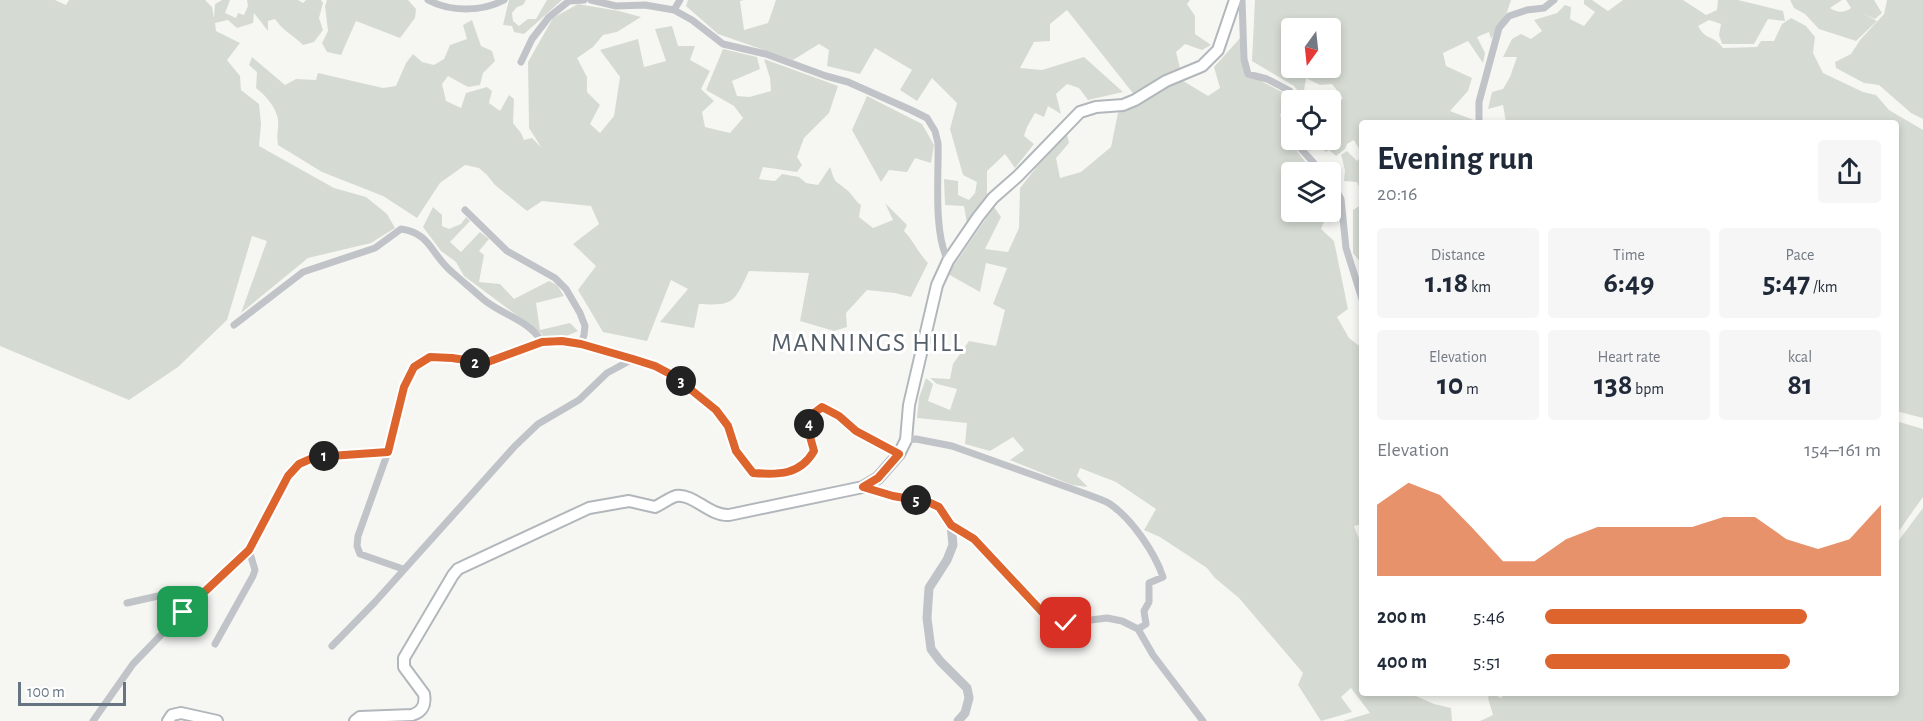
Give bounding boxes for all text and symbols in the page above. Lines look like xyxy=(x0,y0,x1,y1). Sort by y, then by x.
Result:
north arrow xyxy=(1281,18,1341,78)
map controls xyxy=(1281,18,1341,222)
button: locate xyxy=(1281,90,1341,150)
button: share xyxy=(1818,140,1881,203)
text: Evening run xyxy=(1377,143,1534,176)
button: layers xyxy=(1281,162,1341,222)
text: 20:16 xyxy=(1377,184,1418,204)
text: Distance xyxy=(1431,247,1485,263)
text: Time xyxy=(1613,247,1645,263)
text: Pace xyxy=(1786,247,1814,263)
text: 1.18 xyxy=(1425,268,1468,298)
text: 6:49 xyxy=(1604,268,1654,298)
text: 5:47 xyxy=(1762,268,1810,298)
text: km xyxy=(1468,279,1491,295)
text: /km xyxy=(1810,279,1838,295)
district label: MANNINGS HILL xyxy=(771,330,965,356)
pin: 2 xyxy=(460,348,490,378)
text: Elevation xyxy=(1429,349,1487,365)
text: Heart rate xyxy=(1598,349,1660,365)
text: kcal xyxy=(1788,349,1812,365)
text: 2 xyxy=(471,355,479,371)
pin: 3 xyxy=(666,366,696,396)
text: 10 xyxy=(1437,370,1463,400)
text: 138 xyxy=(1594,370,1632,400)
text: 81 xyxy=(1787,370,1813,400)
text: 3 xyxy=(678,373,684,389)
text: m xyxy=(1463,381,1479,397)
text: bpm xyxy=(1632,381,1664,397)
pin: 4 xyxy=(794,409,824,439)
text: 4 xyxy=(805,416,813,432)
text: Elevation xyxy=(1377,440,1449,460)
text: 154–161 m xyxy=(1804,440,1881,460)
pin: 1 xyxy=(309,441,339,471)
text: 1 xyxy=(321,448,327,464)
pin: 5 xyxy=(901,485,931,515)
text: 5 xyxy=(913,492,919,508)
pin xyxy=(157,586,208,637)
icon: arrive xyxy=(166,595,199,628)
pin xyxy=(1040,597,1091,648)
icon: check xyxy=(1049,606,1082,639)
text: 200 m xyxy=(1377,607,1426,627)
text: 5:46 xyxy=(1473,607,1505,627)
text: 400 m xyxy=(1377,652,1427,672)
text: 5:51 xyxy=(1473,652,1501,672)
scale bar xyxy=(18,679,126,706)
text: 100 m xyxy=(27,684,65,700)

